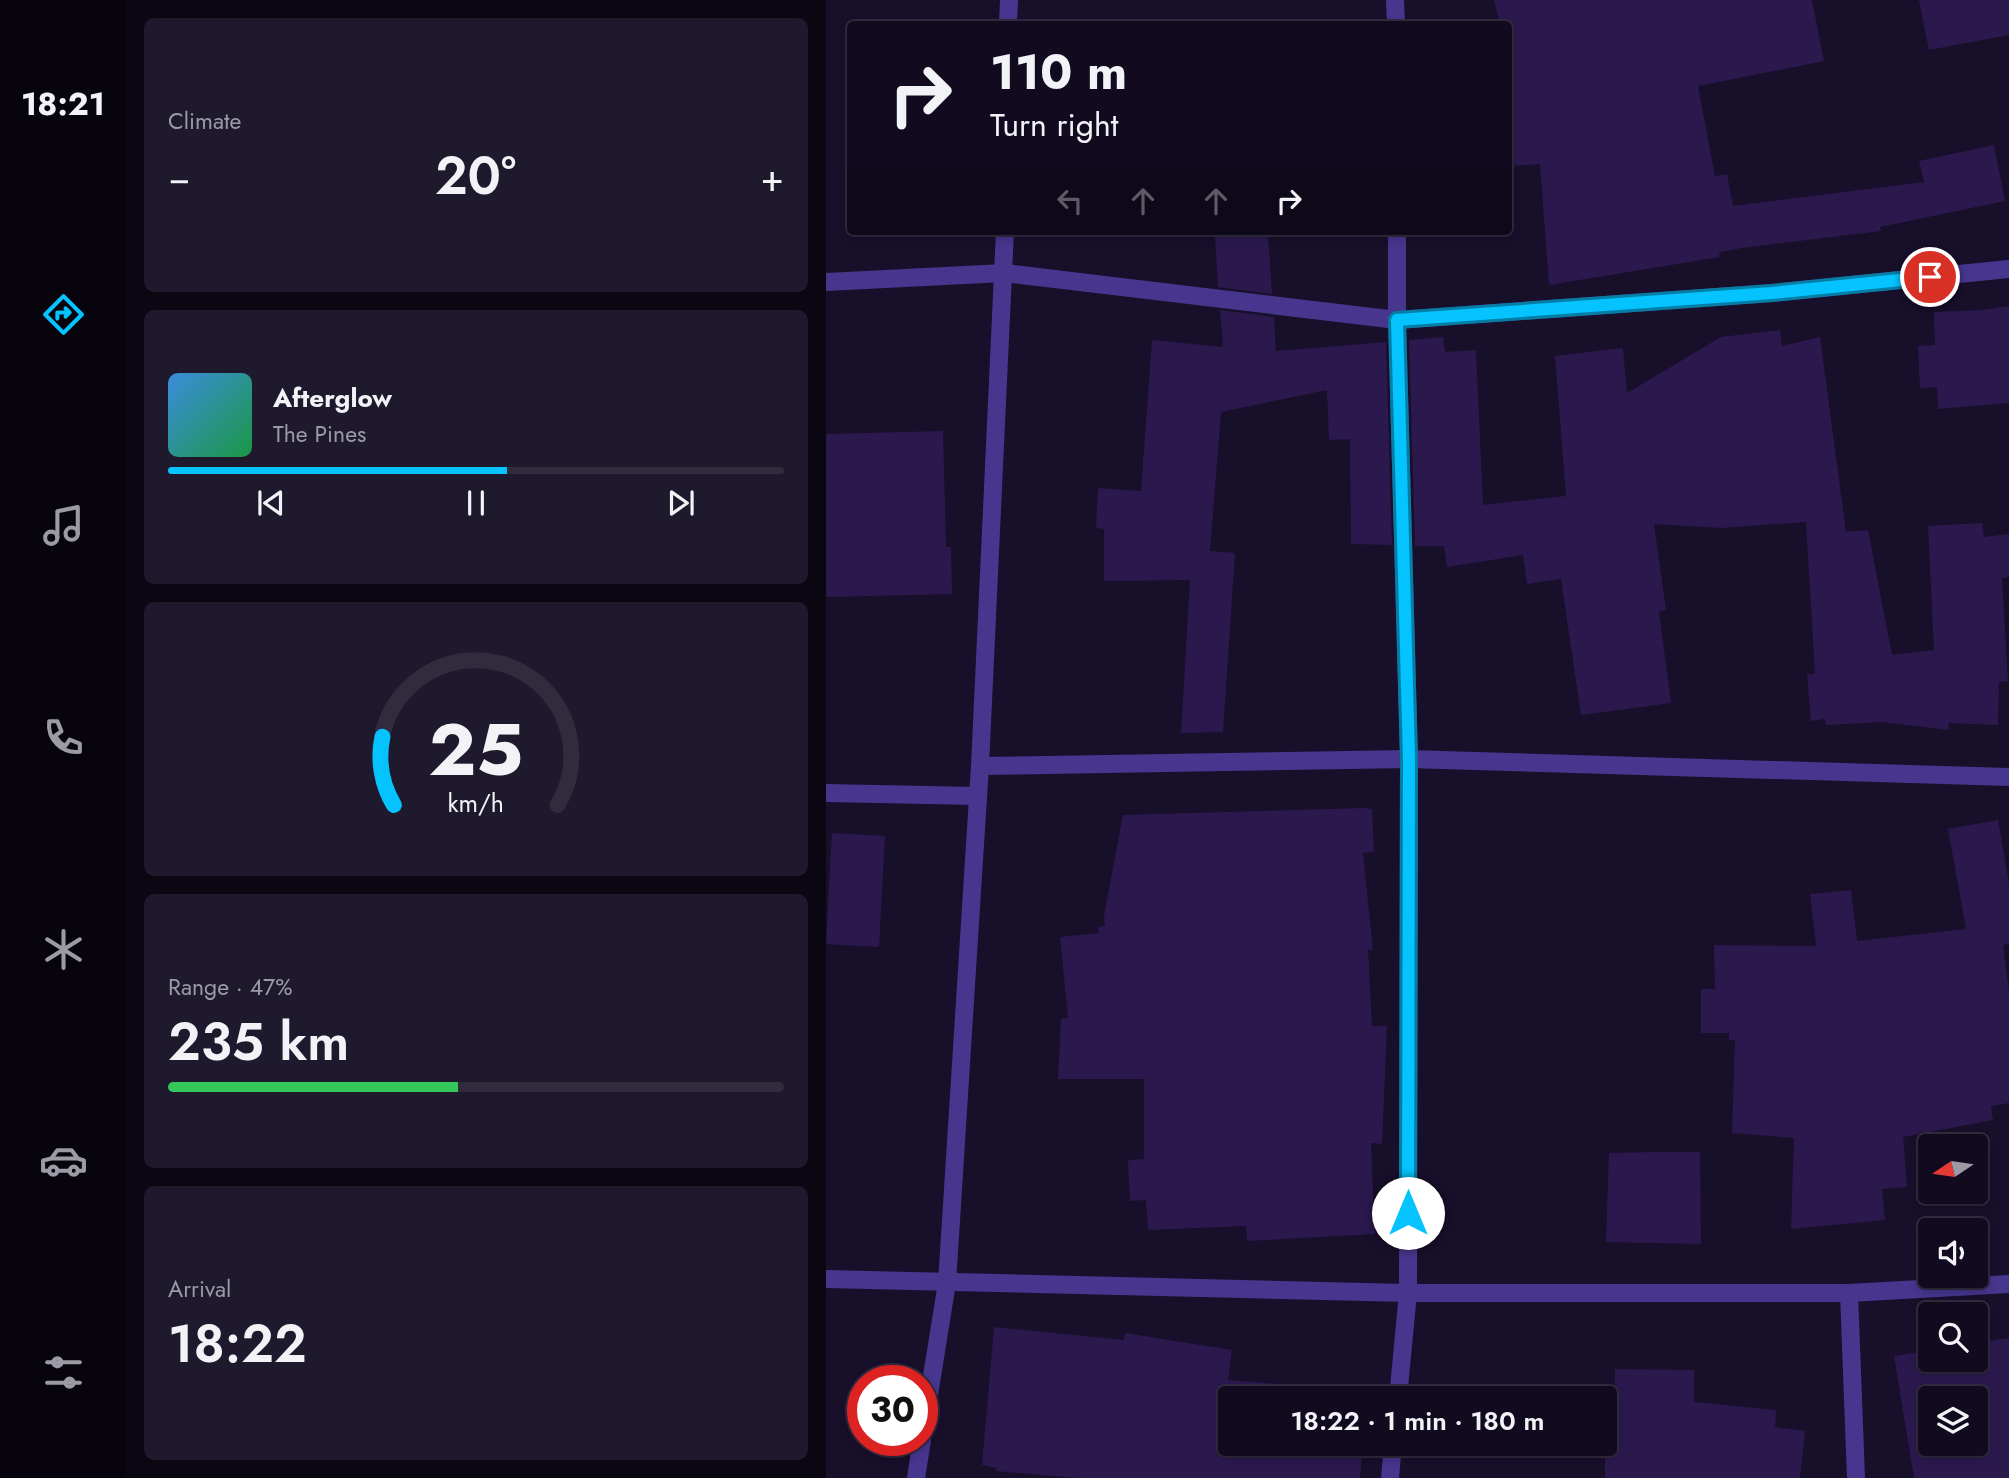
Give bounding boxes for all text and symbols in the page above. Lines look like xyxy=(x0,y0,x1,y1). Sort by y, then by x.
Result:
text: 110 m xyxy=(990,37,1127,107)
icon: right xyxy=(875,49,966,140)
text: 18:21 xyxy=(21,81,105,127)
text: Turn right xyxy=(990,102,1119,148)
text: Climate xyxy=(168,104,241,138)
text: 20° xyxy=(435,138,516,214)
text: − xyxy=(168,150,190,205)
text: + xyxy=(761,150,784,205)
icon: left xyxy=(1051,182,1089,220)
icon: ahead xyxy=(1124,182,1162,220)
icon: ahead xyxy=(1197,182,1235,220)
icon: right xyxy=(1270,182,1308,220)
pin xyxy=(1900,247,1960,307)
icon: arrive xyxy=(1911,258,1949,296)
icon: directions xyxy=(39,290,88,339)
text: Afterglow xyxy=(273,379,392,417)
text: The Pines xyxy=(273,417,366,451)
icon: previous xyxy=(252,484,290,522)
icon: pause xyxy=(457,484,495,522)
icon: next xyxy=(662,484,700,522)
icon: music xyxy=(39,501,88,550)
text: 25 xyxy=(429,697,523,802)
icon: phone xyxy=(39,713,88,762)
text: km/h xyxy=(448,785,504,821)
icon: climate xyxy=(39,925,88,974)
text: Range · 47% xyxy=(168,970,292,1004)
text: 235 km xyxy=(168,1004,349,1080)
north arrow xyxy=(1918,1134,1988,1204)
map controls xyxy=(1918,1134,1988,1456)
icon: car xyxy=(39,1136,88,1185)
position arrow xyxy=(1371,1176,1445,1250)
button: sound xyxy=(1918,1218,1988,1288)
text: Arrival xyxy=(168,1272,231,1306)
button: search xyxy=(1918,1302,1988,1372)
text: 18:22 xyxy=(168,1306,307,1382)
icon: filters xyxy=(39,1348,88,1397)
speed limit sign: 30 xyxy=(847,1365,938,1456)
button: layers xyxy=(1918,1386,1988,1456)
text: 18:22 · 1 min · 180 m xyxy=(1291,1402,1545,1440)

